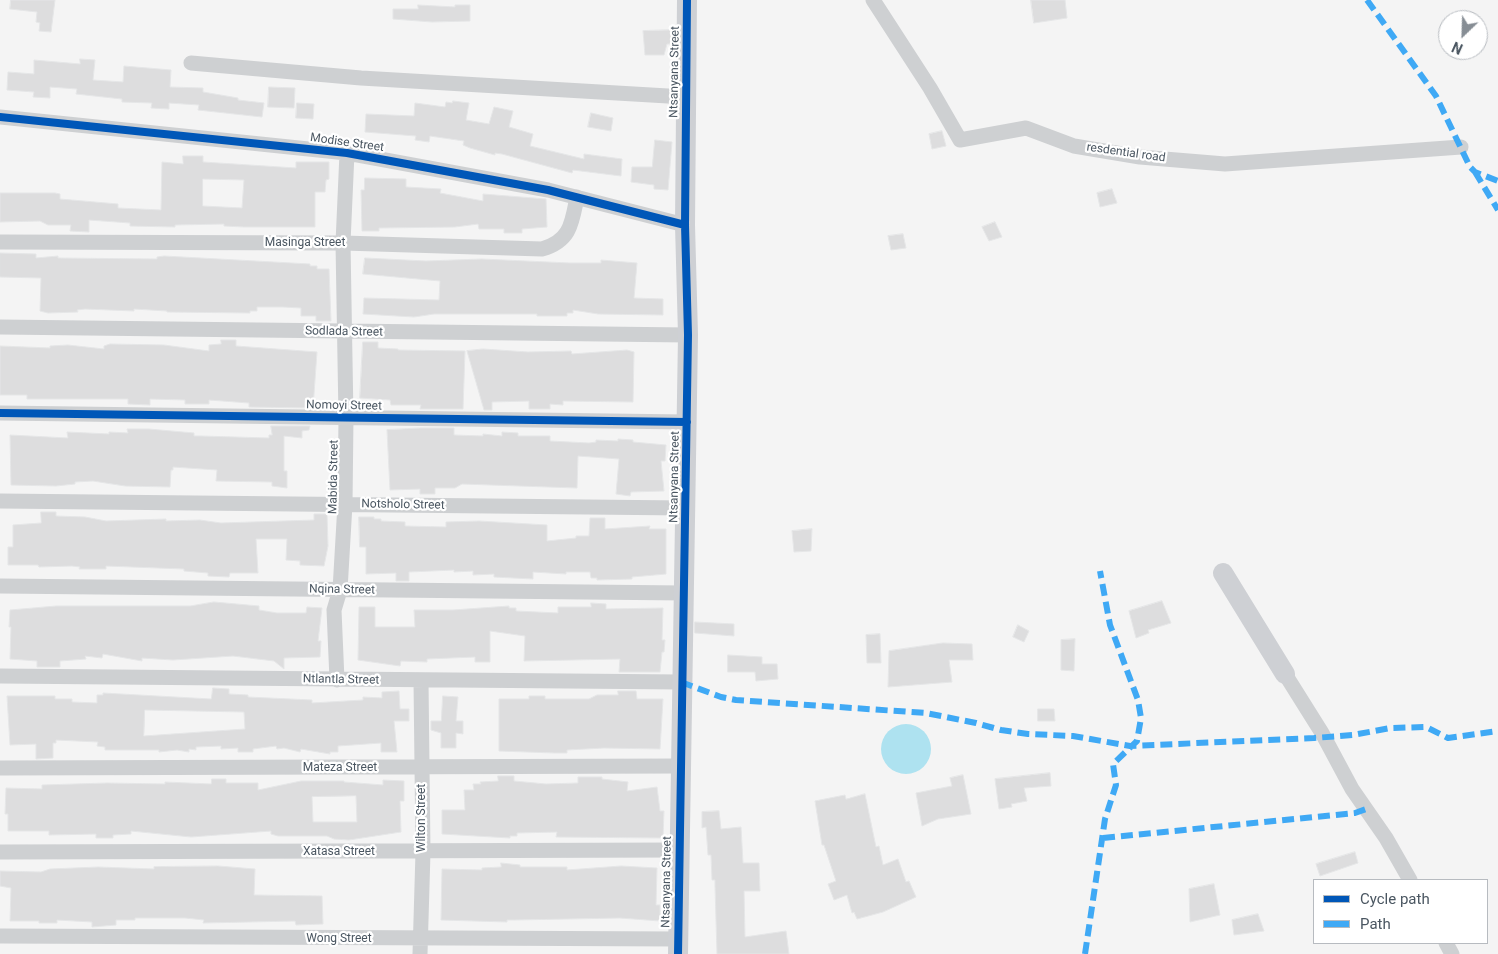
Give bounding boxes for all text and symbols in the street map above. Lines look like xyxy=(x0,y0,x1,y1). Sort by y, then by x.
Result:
north arrow xyxy=(1438,10,1488,60)
street label: Ntsanyana Street xyxy=(667,26,683,118)
text: N xyxy=(1450,38,1465,57)
street label: Modise Street xyxy=(309,131,385,155)
street label: resdential road xyxy=(1086,140,1166,166)
street label: Masinga Street xyxy=(265,236,345,250)
street label: Sodlada Street xyxy=(305,324,383,340)
street label: Nomoyi Street xyxy=(306,398,382,414)
street label: Ntsanyana Street xyxy=(667,431,683,523)
street label: Mabida Street xyxy=(326,440,342,514)
street label: Notsholo Street xyxy=(361,497,445,513)
street label: Nqina Street xyxy=(309,582,375,598)
street label: Ntlantla Street xyxy=(303,672,379,688)
street label: Mateza Street xyxy=(303,761,377,775)
street label: Wilton Street xyxy=(415,784,429,852)
street label: Ntsanyana Street xyxy=(659,836,675,928)
street label: Xatasa Street xyxy=(303,845,375,859)
legend xyxy=(1313,879,1488,944)
text: Cycle path xyxy=(1360,890,1430,908)
text: Path xyxy=(1360,915,1391,933)
street label: Wong Street xyxy=(306,932,372,946)

